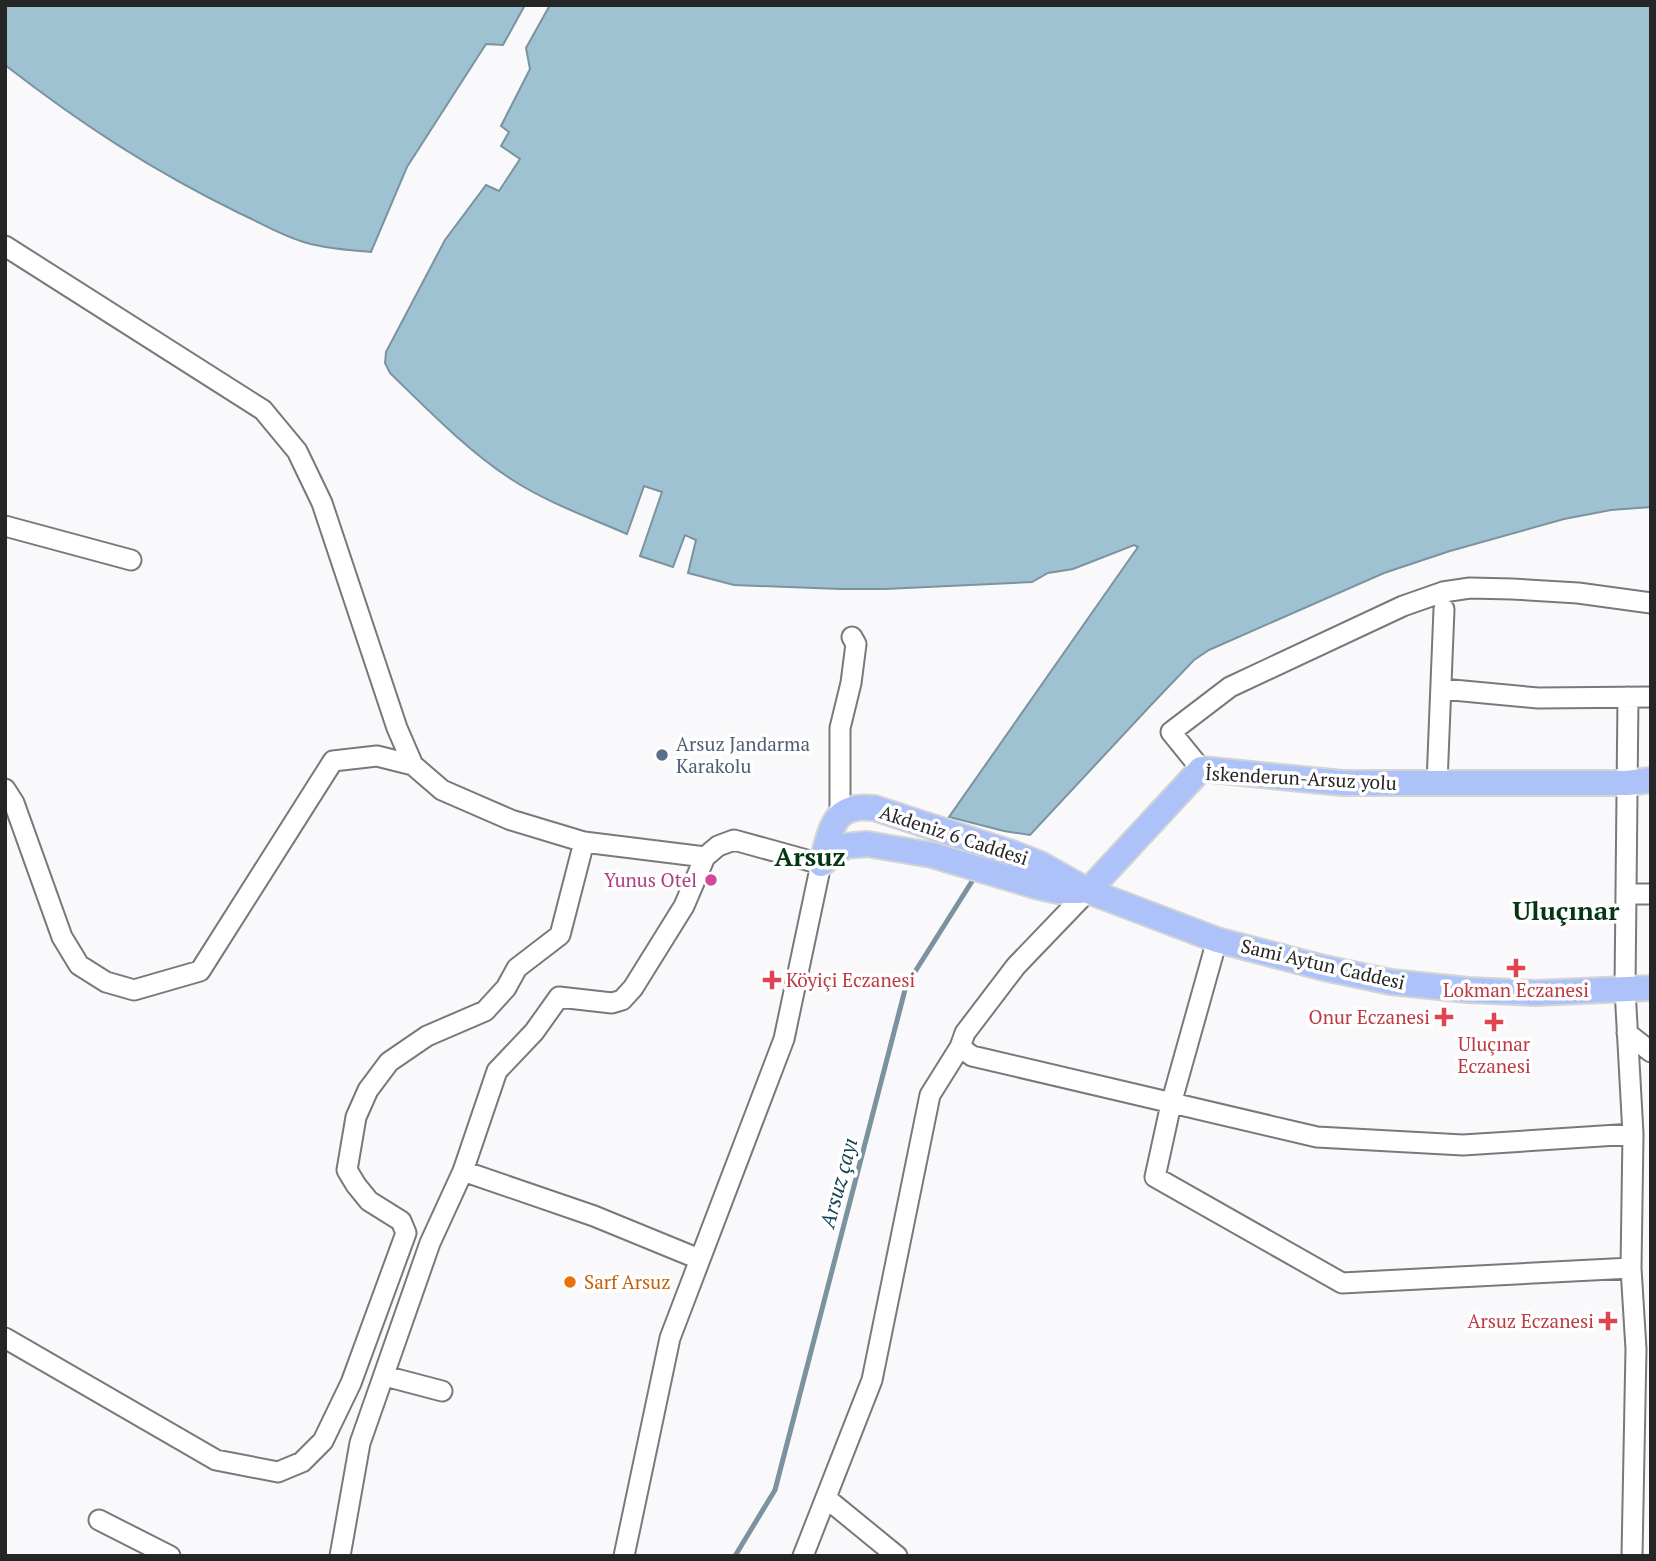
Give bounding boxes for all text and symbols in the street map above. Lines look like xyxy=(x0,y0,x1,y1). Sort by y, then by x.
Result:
place label: Arsuz Jandarma Karakolu xyxy=(676,731,810,778)
marker: Arsuz Jandarma Karakolu xyxy=(654,747,670,763)
street label: İskenderun-Arsuz yolu xyxy=(1205,760,1398,795)
street label: Akdeniz 6 Caddesi xyxy=(877,799,1032,870)
district label: Arsuz xyxy=(774,839,846,873)
place label: Yunus Otel xyxy=(604,867,697,892)
marker: Yunus Otel xyxy=(703,872,719,888)
district label: Uluçınar xyxy=(1512,893,1620,927)
street label: Sami Aytun Caddesi xyxy=(1239,932,1408,995)
marker: Lokman Eczanesi xyxy=(1508,960,1524,976)
place label: Köyiçi Eczanesi xyxy=(786,967,915,992)
marker: Köyiçi Eczanesi xyxy=(764,972,780,988)
place label: Lokman Eczanesi xyxy=(1443,977,1589,1002)
place label: Onur Eczanesi xyxy=(1309,1004,1430,1029)
marker: Onur Eczanesi xyxy=(1436,1009,1452,1025)
marker: Uluçınar Eczanesi xyxy=(1486,1014,1502,1030)
place label: Uluçınar Eczanesi xyxy=(1457,1031,1531,1078)
water label: Arsuz çayı xyxy=(812,1135,863,1233)
place label: Sarf Arsuz xyxy=(584,1269,671,1294)
marker: Sarf Arsuz xyxy=(562,1274,578,1290)
place label: Arsuz Eczanesi xyxy=(1467,1308,1594,1333)
marker: Arsuz Eczanesi xyxy=(1600,1313,1616,1329)

